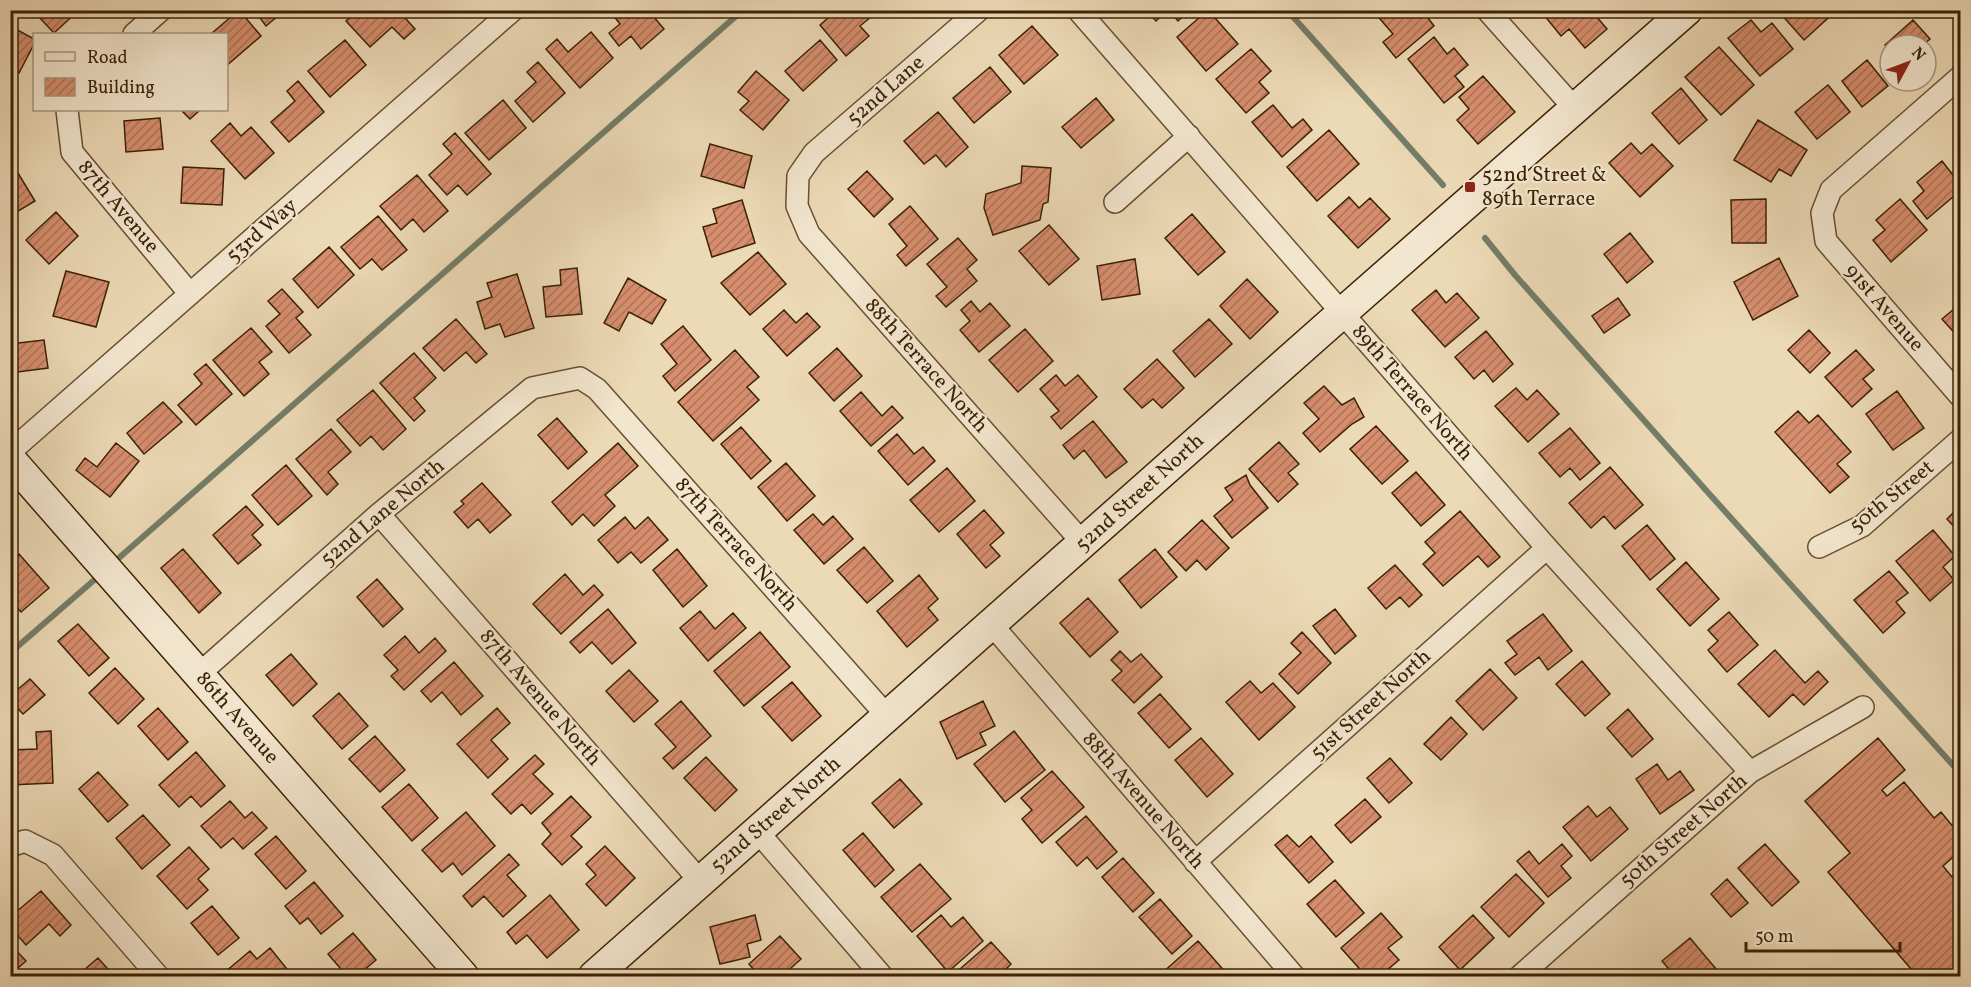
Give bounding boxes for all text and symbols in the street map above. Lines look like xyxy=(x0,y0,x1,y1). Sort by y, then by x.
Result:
legend xyxy=(33,33,228,111)
north arrow xyxy=(1878,33,1938,93)
text: N xyxy=(1906,43,1930,66)
text: Road xyxy=(87,46,128,71)
street label: 52nd Lane xyxy=(841,49,931,133)
text: Building xyxy=(87,76,155,101)
street label: 87th Avenue xyxy=(70,154,166,260)
place label: 52nd Street & 89th Terrace xyxy=(1482,161,1607,214)
marker: 52nd Street & 89th Terrace xyxy=(1463,180,1477,194)
street label: 53rd Way xyxy=(220,191,304,270)
street label: 91st Avenue xyxy=(1838,258,1930,358)
street label: 88th Terrace North xyxy=(857,292,995,440)
street label: 89th Terrace North xyxy=(1344,318,1480,468)
street label: 52nd Street North xyxy=(1069,427,1211,559)
street label: 52nd Lane North xyxy=(315,452,451,574)
street label: 50th Street xyxy=(1843,454,1941,540)
street label: 87th Terrace North xyxy=(668,471,804,619)
street label: 87th Avenue North xyxy=(472,623,608,773)
street label: 51st Street North xyxy=(1304,643,1438,767)
street label: 86th Avenue xyxy=(189,665,285,771)
street label: 88th Avenue North xyxy=(1075,726,1211,876)
street label: 52nd Street North xyxy=(704,750,848,880)
street label: 50th Street North xyxy=(1614,767,1754,895)
scale bar xyxy=(1746,915,1900,953)
text: 50 m xyxy=(1755,925,1794,950)

